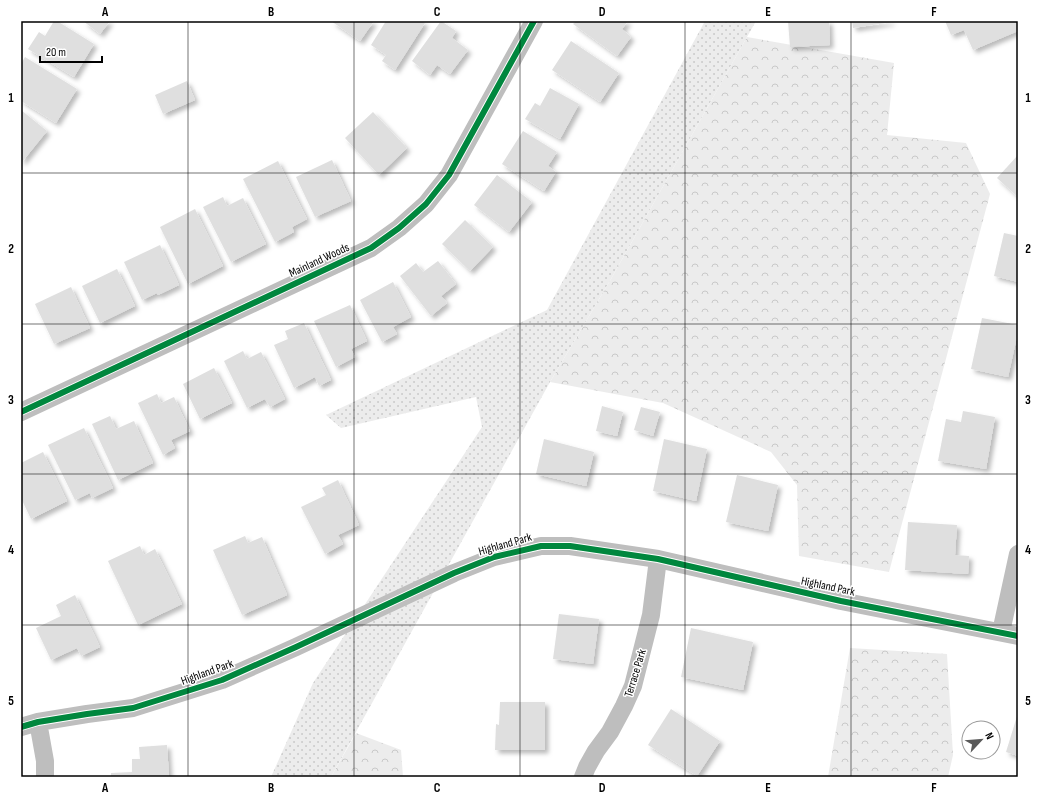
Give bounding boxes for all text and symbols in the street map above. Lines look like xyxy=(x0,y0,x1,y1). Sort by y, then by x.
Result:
text: A xyxy=(101,4,109,20)
text: B xyxy=(268,4,274,20)
text: C xyxy=(434,4,441,20)
text: D xyxy=(599,4,606,20)
text: E xyxy=(765,4,771,20)
text: F xyxy=(931,4,937,20)
scale bar xyxy=(40,38,102,64)
text: 20 m xyxy=(46,45,66,60)
text: 1 xyxy=(8,90,14,106)
text: 1 xyxy=(1025,90,1031,106)
street label: Mainland Woods xyxy=(287,240,352,281)
text: 2 xyxy=(8,241,14,257)
text: 2 xyxy=(1025,241,1031,257)
text: 3 xyxy=(8,392,14,408)
text: 3 xyxy=(1025,392,1031,408)
street label: Highland Park xyxy=(477,530,534,559)
text: 4 xyxy=(8,542,14,558)
text: 4 xyxy=(1025,542,1031,558)
street label: Highland Park xyxy=(800,573,857,600)
street label: Terrace Park xyxy=(621,647,650,699)
street label: Highland Park xyxy=(179,656,236,689)
text: 5 xyxy=(8,693,14,709)
text: 5 xyxy=(1025,693,1031,709)
north arrow xyxy=(961,720,1001,760)
text: N xyxy=(982,730,997,741)
text: A xyxy=(101,780,109,796)
text: B xyxy=(268,780,274,796)
text: C xyxy=(434,780,441,796)
text: D xyxy=(599,780,606,796)
text: E xyxy=(765,780,771,796)
text: F xyxy=(931,780,937,796)

